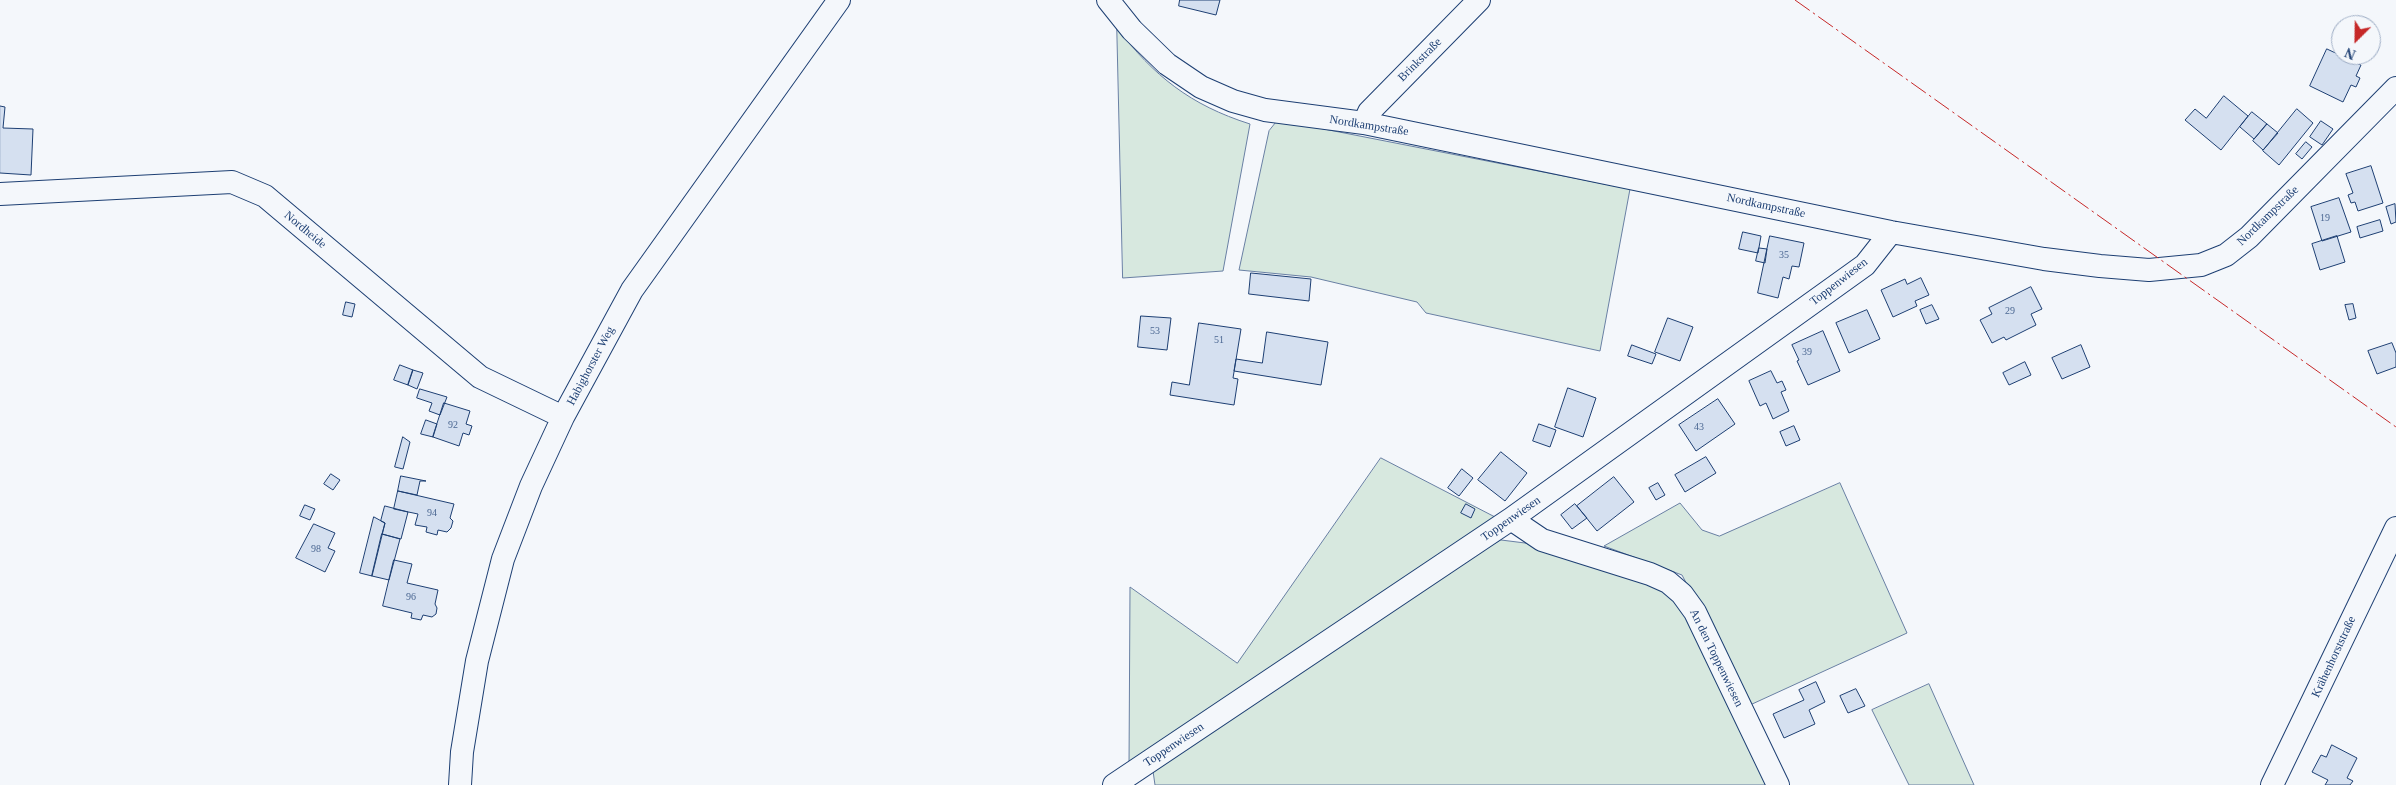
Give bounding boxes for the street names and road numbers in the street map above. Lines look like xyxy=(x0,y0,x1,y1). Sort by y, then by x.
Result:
street label: Brinkstraße xyxy=(1395,35,1445,85)
street label: Nordkampstraße xyxy=(1328,113,1410,139)
street label: Nordkampstraße xyxy=(2234,183,2302,249)
street label: Nordkampstraße xyxy=(1725,191,1807,221)
street label: Nordheide xyxy=(281,208,329,252)
street label: Toppenwiesen xyxy=(1807,255,1871,309)
street label: Habighorster Weg xyxy=(564,324,618,408)
street label: Toppenwiesen xyxy=(1479,493,1543,545)
street label: An den Toppenwiesen xyxy=(1686,607,1746,709)
street label: Krähenhorststraße xyxy=(2309,614,2359,700)
street label: Toppenwiesen xyxy=(1141,720,1207,770)

